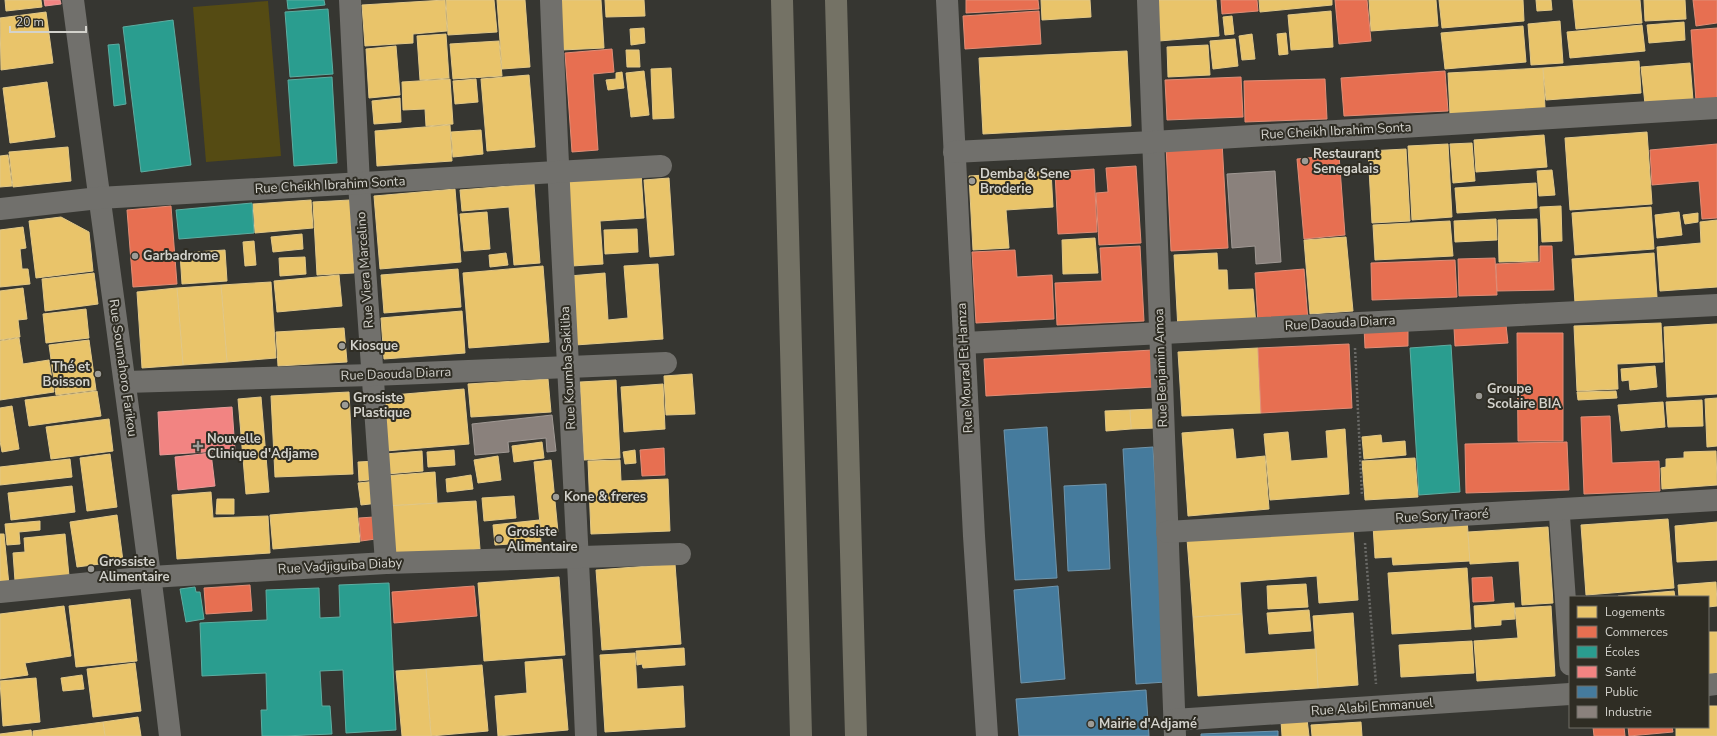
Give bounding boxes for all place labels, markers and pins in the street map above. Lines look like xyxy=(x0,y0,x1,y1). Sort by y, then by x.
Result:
place label: Restaurant Senegalais xyxy=(1313,145,1380,178)
marker: Restaurant Senegalais xyxy=(1300,156,1310,166)
place label: Demba & Sene Broderie xyxy=(980,165,1070,198)
marker: Demba & Sene Broderie xyxy=(967,176,977,186)
place label: Garbadrome xyxy=(143,247,218,265)
marker: Garbadrome xyxy=(130,251,140,261)
place label: Kiosque xyxy=(350,337,398,355)
marker: Kiosque xyxy=(337,341,347,351)
place label: Thé et Boisson xyxy=(42,358,91,391)
marker: Thé et Boisson xyxy=(93,369,103,379)
place label: Groupe Scolaire BIA xyxy=(1487,380,1561,413)
place label: Grosiste Plastique xyxy=(353,389,410,422)
marker: Groupe Scolaire BIA xyxy=(1474,391,1484,401)
marker: Grosiste Plastique xyxy=(340,400,350,410)
place label: Nouvelle Clinique d'Adjame xyxy=(207,430,317,463)
marker: Nouvelle Clinique d'Adjame xyxy=(192,440,204,452)
place label: Kone & freres xyxy=(564,488,646,506)
marker: Kone & freres xyxy=(551,492,561,502)
place label: Grosiste Alimentaire xyxy=(507,523,578,556)
marker: Grosiste Alimentaire xyxy=(494,534,504,544)
place label: Grossiste Alimentaire xyxy=(99,553,170,586)
marker: Grossiste Alimentaire xyxy=(86,564,96,574)
place label: Mairie d'Adjamé xyxy=(1099,715,1197,733)
marker: Mairie d'Adjamé xyxy=(1086,719,1096,729)

